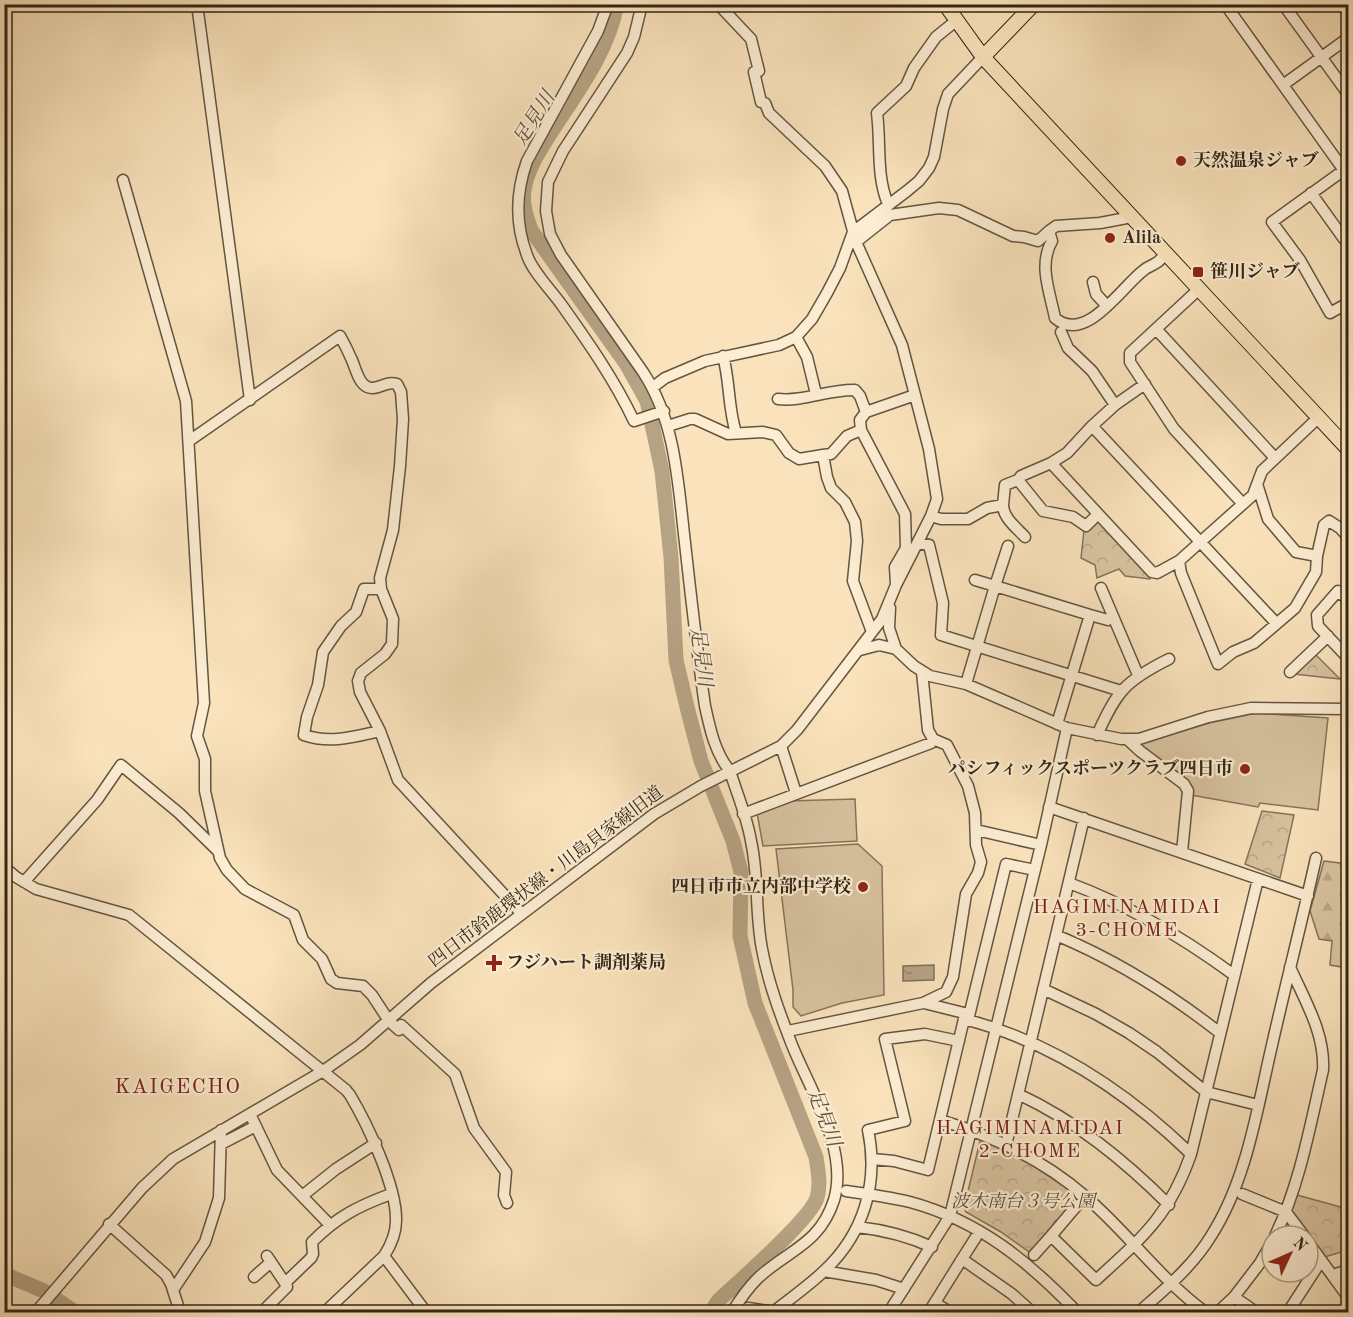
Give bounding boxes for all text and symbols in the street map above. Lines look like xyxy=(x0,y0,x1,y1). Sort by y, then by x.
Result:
water label: 足見川 xyxy=(509,86,560,150)
place label: 天然温泉ジャブ xyxy=(1193,150,1319,170)
marker: 天然温泉ジャブ xyxy=(1174,154,1188,168)
place label: Alila xyxy=(1122,229,1161,247)
marker: Alila xyxy=(1103,231,1117,245)
place label: 笹川ジャブ xyxy=(1210,261,1300,281)
marker: 笹川ジャブ xyxy=(1191,265,1205,279)
water label: 足見川 xyxy=(686,626,716,690)
place label: パシフィックスポーツクラブ四日市 xyxy=(948,758,1233,778)
marker: パシフィックスポーツクラブ四日市 xyxy=(1238,762,1252,776)
street label: 四日市鈴鹿環状線・川島貝家線旧道 xyxy=(424,782,666,971)
place label: 四日市市立内部中学校 xyxy=(671,876,851,896)
marker: 四日市市立内部中学校 xyxy=(856,880,870,894)
district label: HAGIMINAMIDAI 3-CHOME xyxy=(1033,898,1221,941)
place label: フジハート調剤薬局 xyxy=(506,952,666,972)
marker: フジハート調剤薬局 xyxy=(487,956,501,970)
district label: KAIGECHO xyxy=(114,1077,242,1098)
water label: 足見川 xyxy=(803,1086,846,1151)
district label: HAGIMINAMIDAI 2-CHOME xyxy=(936,1119,1124,1162)
park label: 波木南台３号公園 xyxy=(951,1191,1098,1211)
north arrow xyxy=(1260,1224,1320,1284)
text: N xyxy=(1289,1235,1310,1255)

